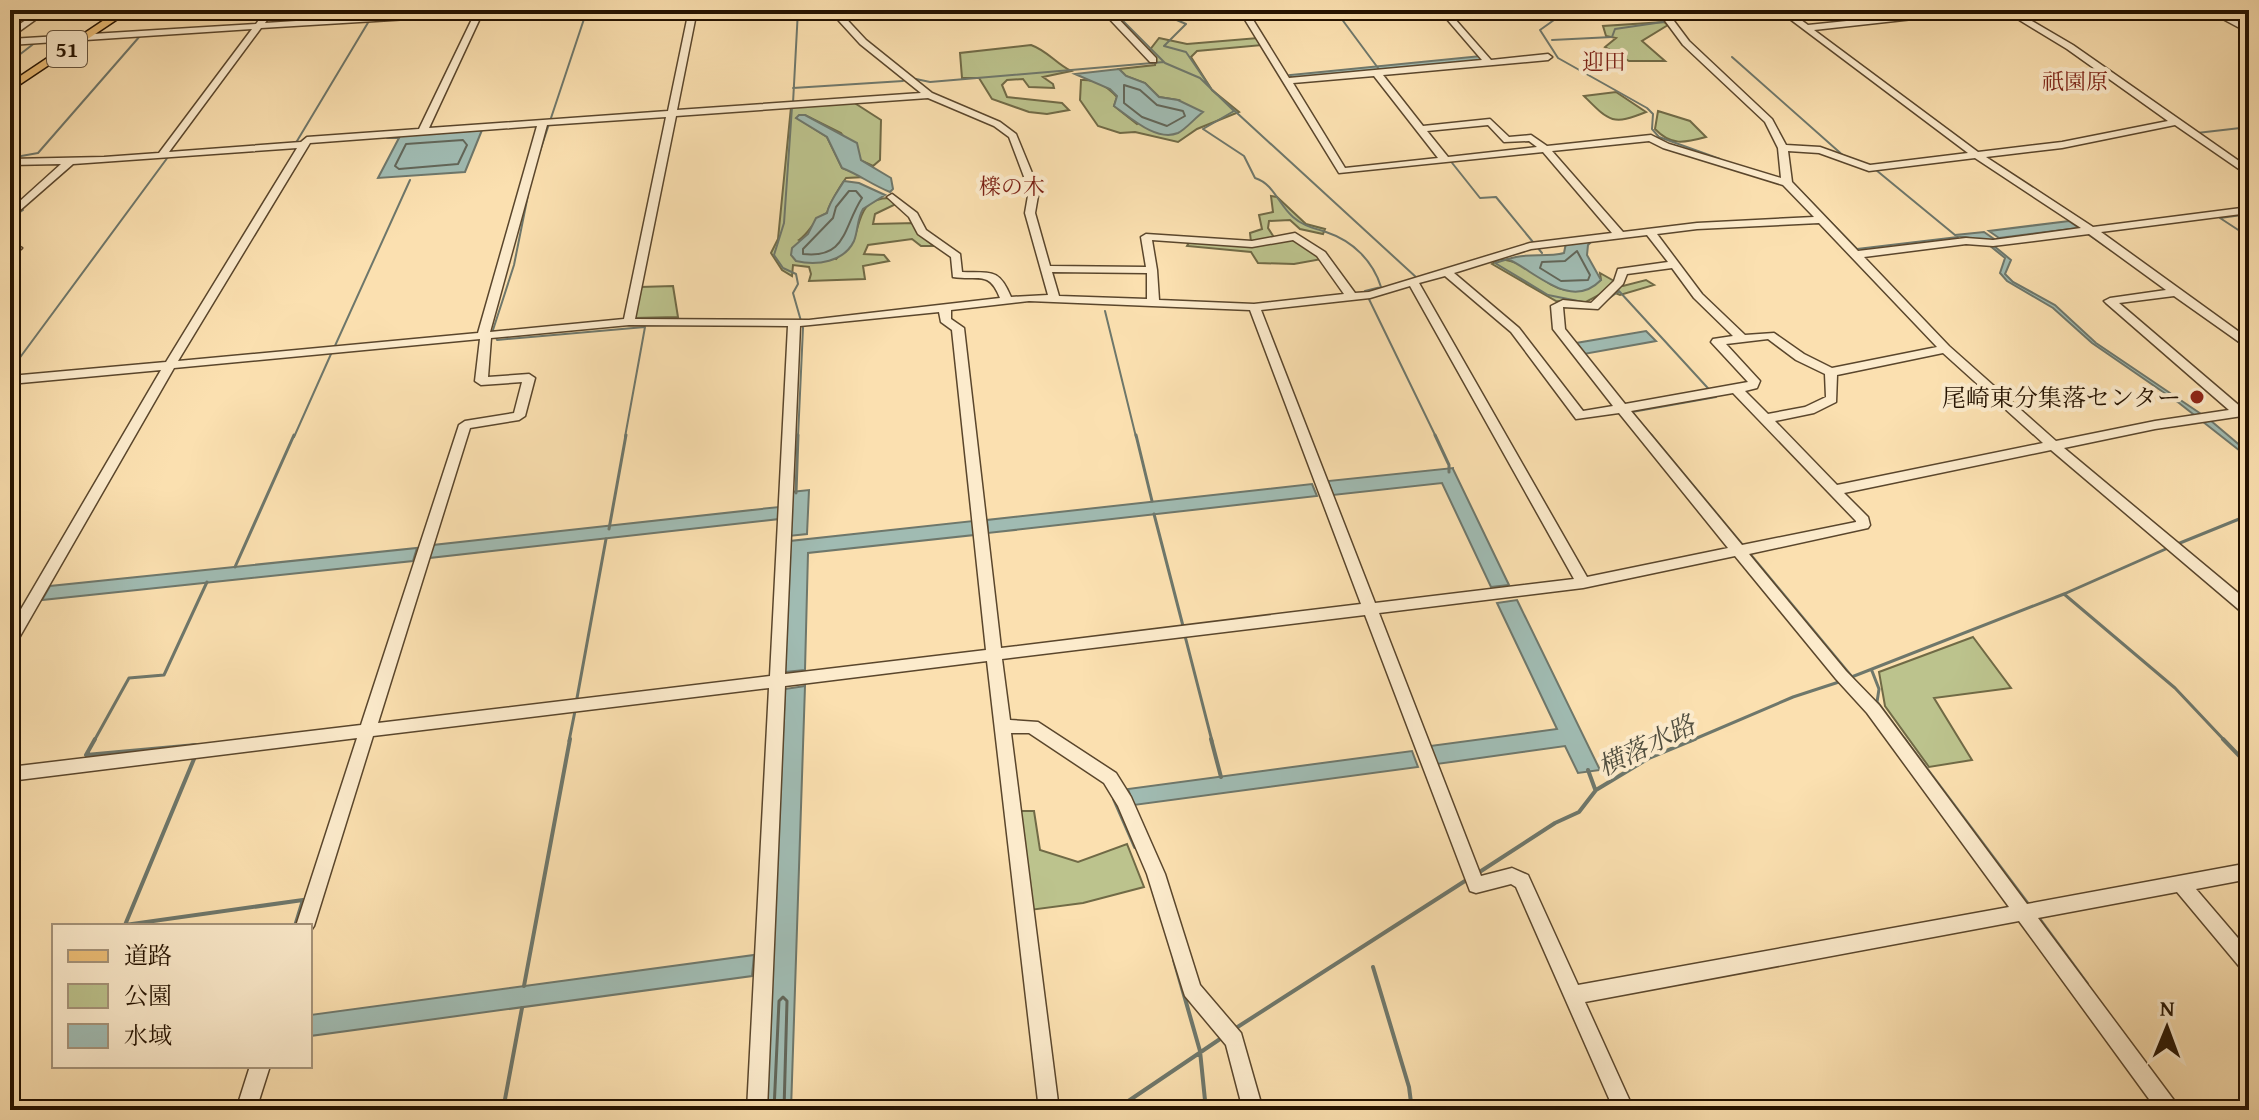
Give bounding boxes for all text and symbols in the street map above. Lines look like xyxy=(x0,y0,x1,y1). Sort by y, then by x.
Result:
road number: 51 xyxy=(47,31,87,67)
district label: 迎田 xyxy=(1582,45,1626,77)
district label: 祇園原 xyxy=(2042,65,2108,97)
district label: 檪の木 xyxy=(979,170,1045,202)
place label: 尾崎東分集落センター xyxy=(1942,380,2181,415)
marker: 尾崎東分集落センター xyxy=(2188,388,2206,406)
water label: 横落水路 xyxy=(1591,704,1703,785)
legend xyxy=(52,924,312,1068)
text: 道路 xyxy=(124,938,172,973)
text: 公園 xyxy=(124,978,172,1013)
north arrow xyxy=(2127,988,2207,1068)
text: N xyxy=(2160,992,2175,1024)
text: 水域 xyxy=(124,1018,172,1053)

